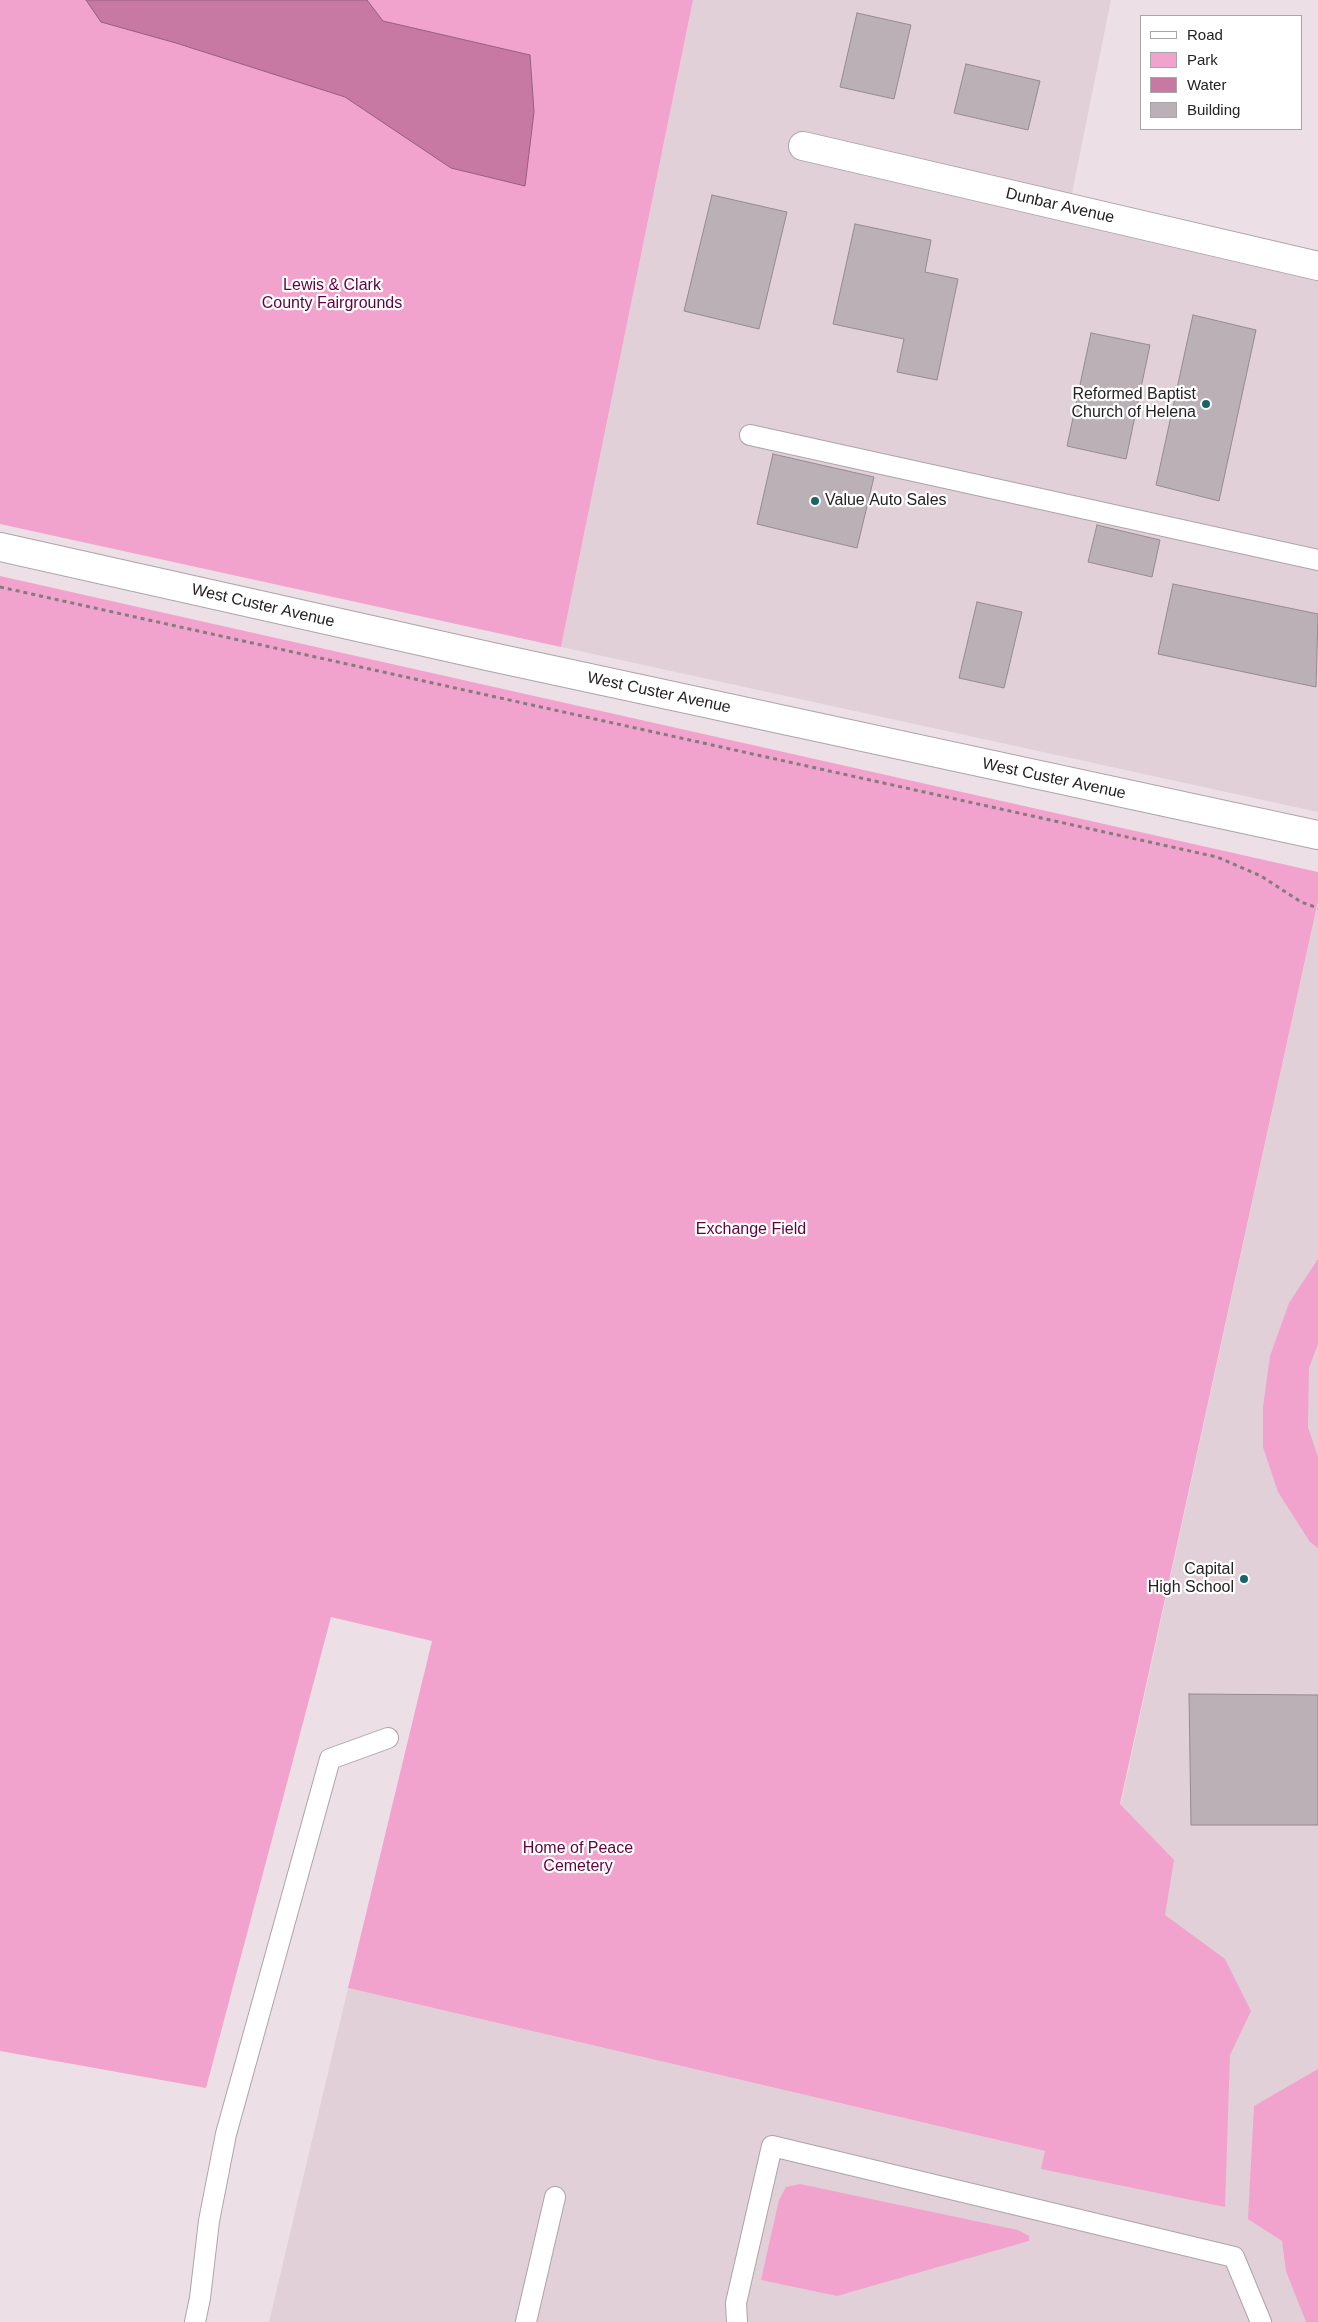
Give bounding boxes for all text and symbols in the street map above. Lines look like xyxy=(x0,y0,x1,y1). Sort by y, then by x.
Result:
legend xyxy=(1140,15,1303,130)
text: Road xyxy=(1187,26,1223,43)
text: Park xyxy=(1187,51,1218,68)
text: Water xyxy=(1187,76,1226,93)
text: Building xyxy=(1187,101,1240,118)
street label: Dunbar Avenue xyxy=(1004,184,1116,228)
park label: Lewis & Clark County Fairgrounds xyxy=(262,276,402,314)
place label: Reformed Baptist Church of Helena xyxy=(1071,385,1196,423)
marker: Reformed Baptist Church of Helena xyxy=(1200,398,1212,410)
place label: Value Auto Sales xyxy=(825,491,947,511)
marker: Value Auto Sales xyxy=(809,495,821,507)
street label: West Custer Avenue xyxy=(190,580,336,632)
street label: West Custer Avenue xyxy=(586,668,732,718)
street label: West Custer Avenue xyxy=(981,754,1127,804)
park label: Exchange Field xyxy=(696,1220,806,1240)
place label: Capital High School xyxy=(1148,1560,1234,1598)
marker: Capital High School xyxy=(1238,1573,1250,1585)
park label: Home of Peace Cemetery xyxy=(523,1839,633,1877)

